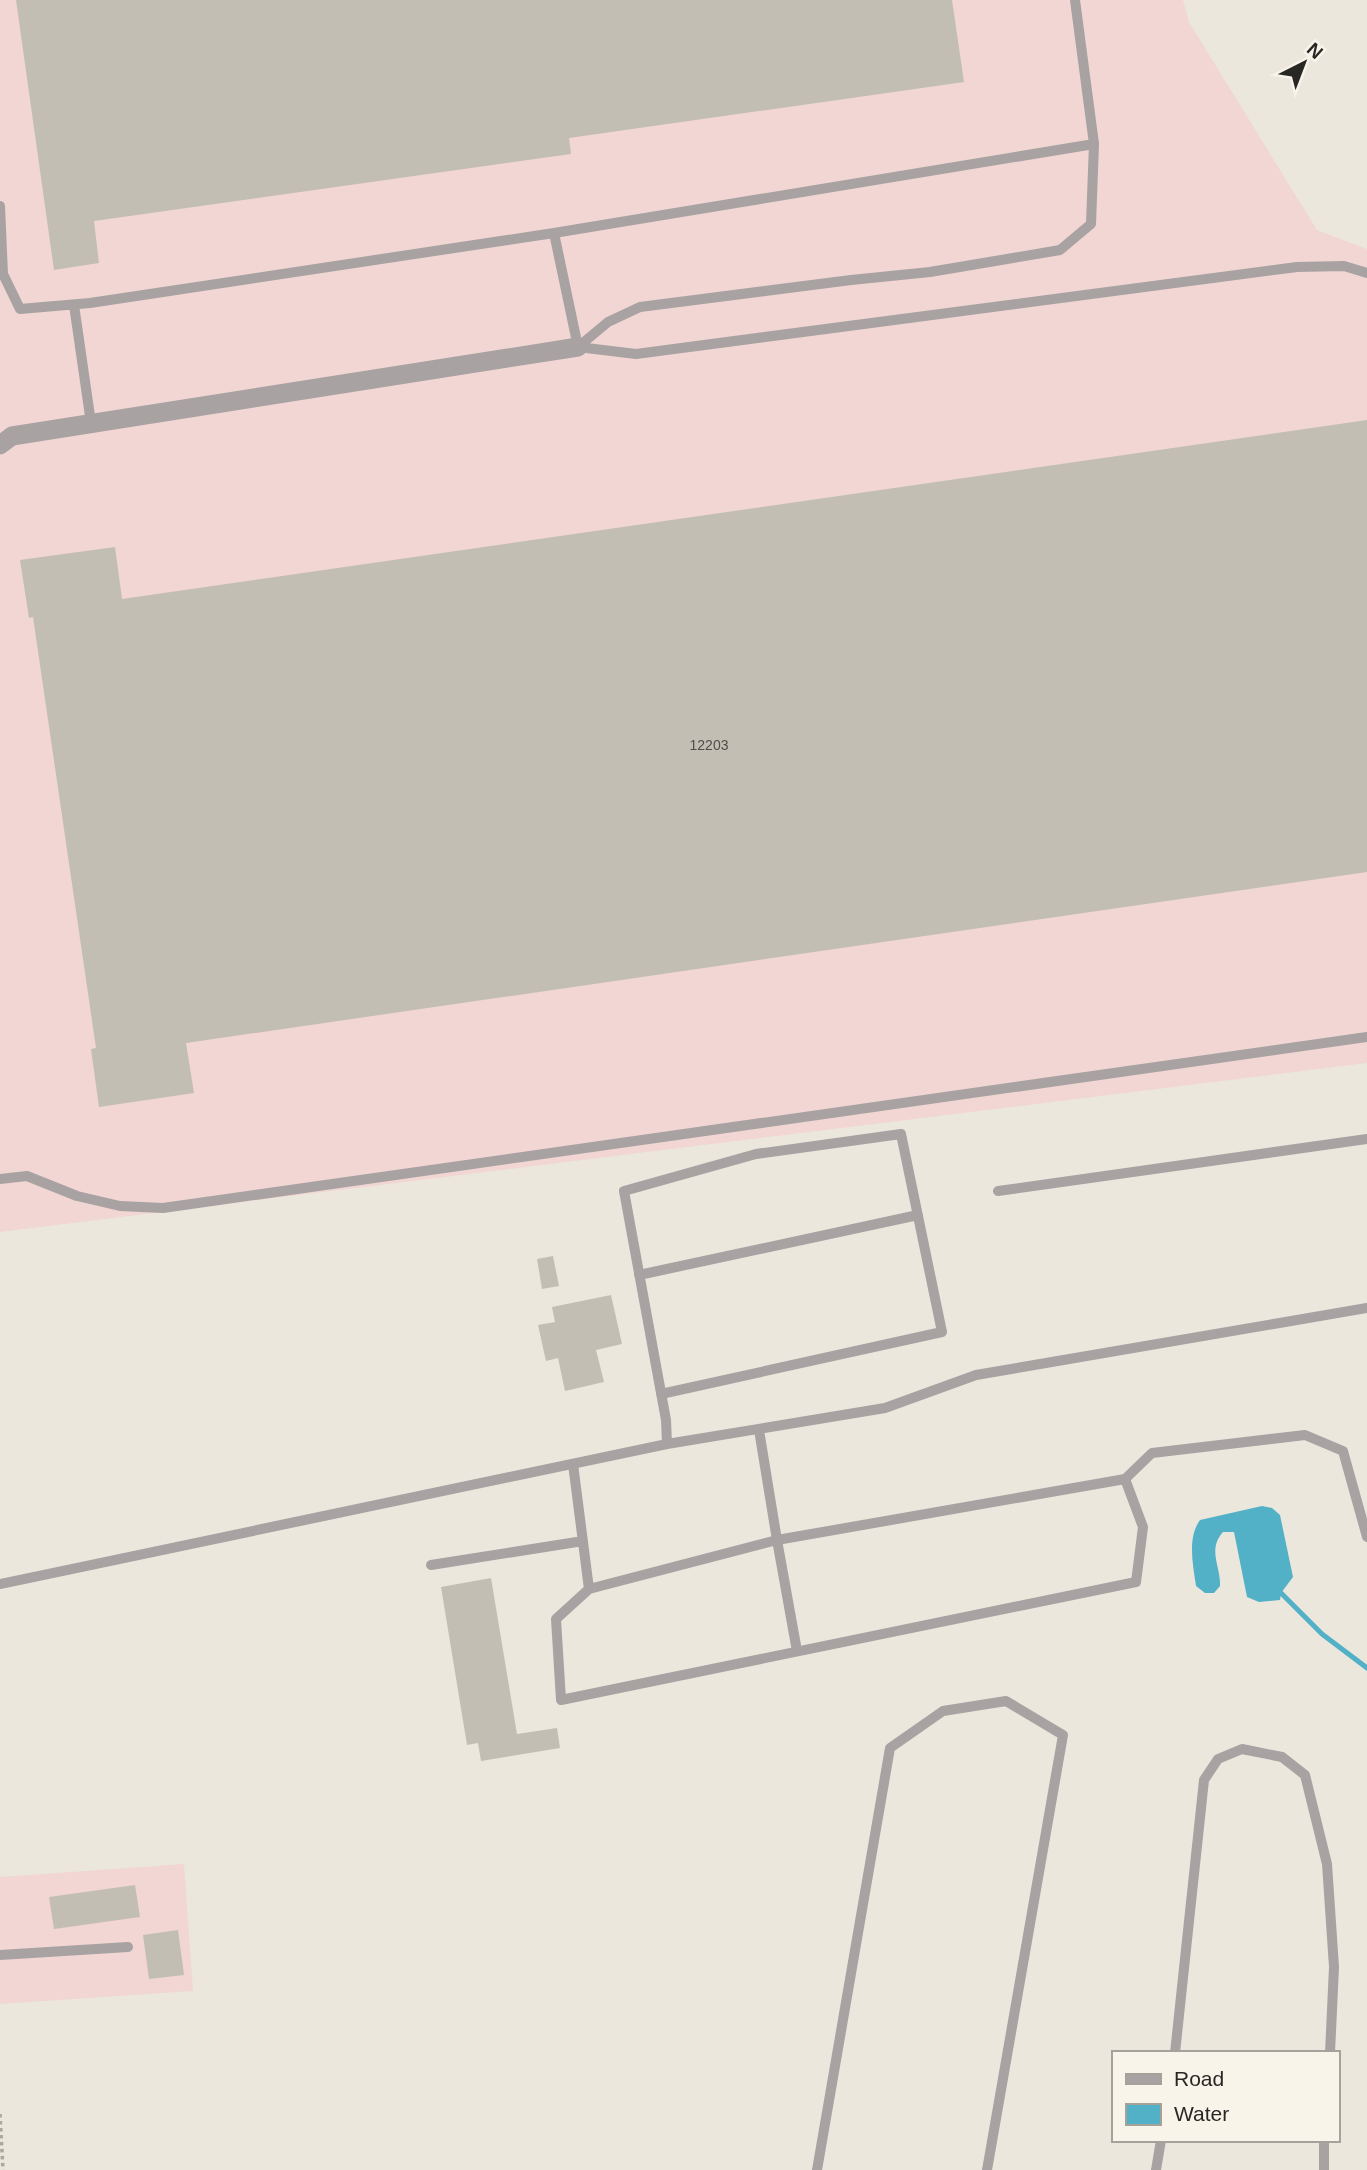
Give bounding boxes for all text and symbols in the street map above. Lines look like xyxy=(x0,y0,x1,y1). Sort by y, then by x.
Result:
north arrow xyxy=(1269,28,1339,98)
text: N xyxy=(1303,38,1327,63)
house number: 12203 xyxy=(690,737,729,753)
legend xyxy=(1112,2051,1339,2142)
text: Road xyxy=(1174,2067,1224,2090)
text: Water xyxy=(1174,2102,1229,2125)

